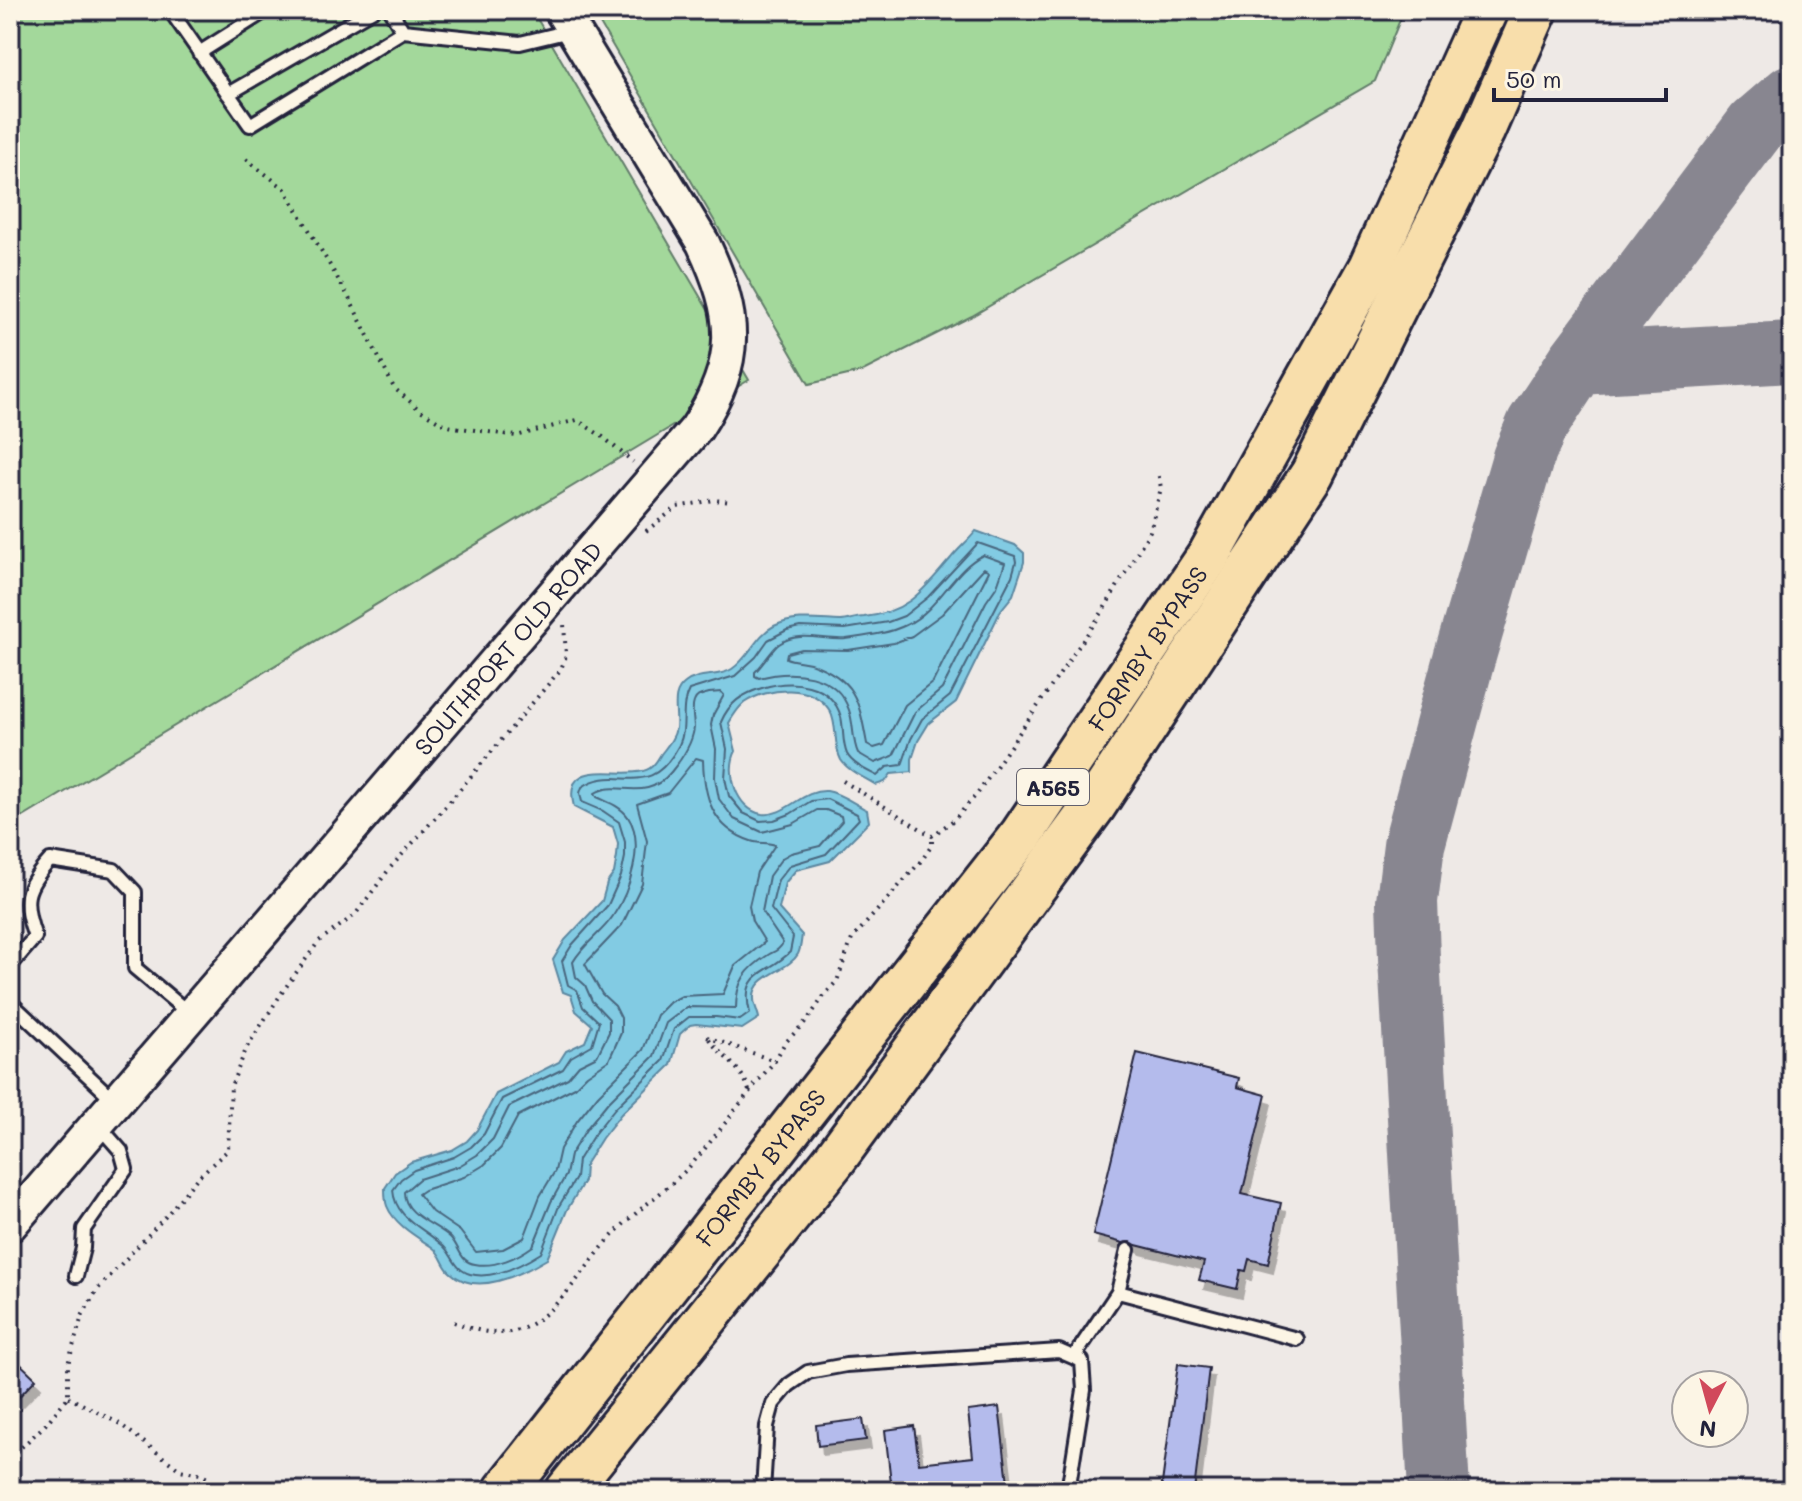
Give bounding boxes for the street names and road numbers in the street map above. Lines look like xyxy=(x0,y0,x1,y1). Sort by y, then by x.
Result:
street label: SOUTHPORT OLD ROAD xyxy=(407,534,608,761)
street label: FORMBY BYPASS xyxy=(1080,560,1213,737)
road number: A565 xyxy=(1017,769,1089,805)
street label: FORMBY BYPASS xyxy=(688,1082,831,1252)

